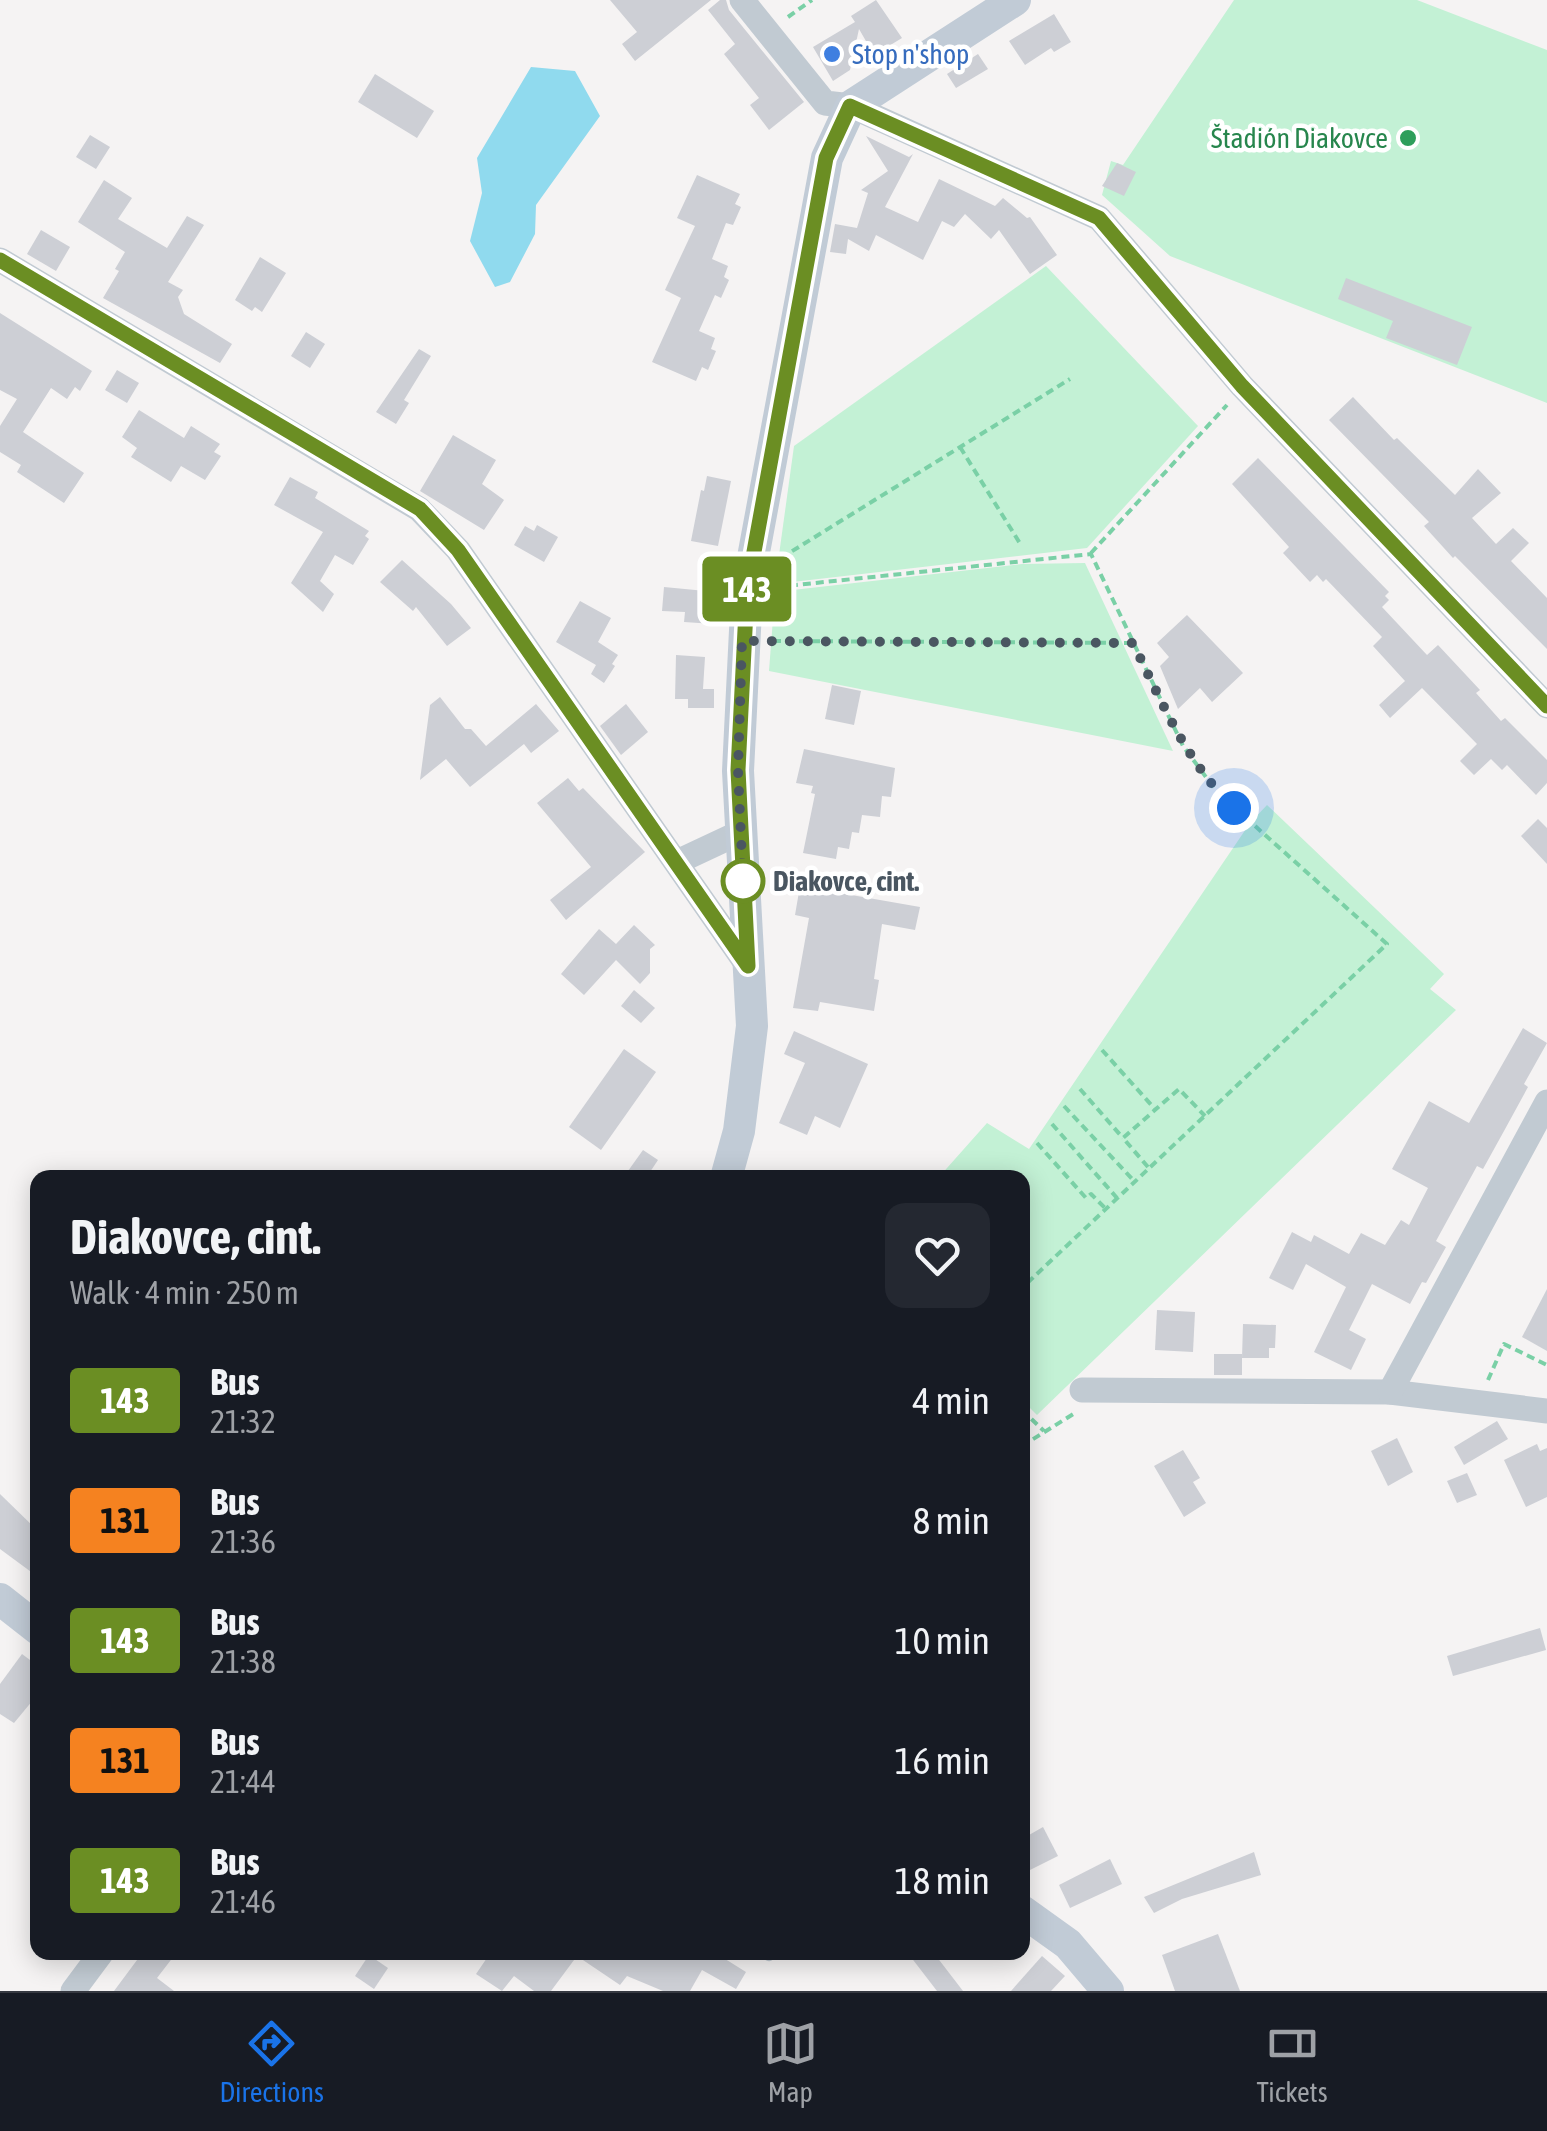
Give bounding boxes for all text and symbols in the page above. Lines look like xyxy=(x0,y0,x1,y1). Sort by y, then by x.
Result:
place label: Stop n'shop xyxy=(852,38,969,70)
marker: Stop n'shop xyxy=(821,43,843,65)
place label: Štadión Diakovce xyxy=(1211,122,1388,154)
marker: Štadión Diakovce xyxy=(1397,127,1419,149)
line badge: 143 xyxy=(690,556,804,622)
text: 143 xyxy=(722,569,772,609)
your location xyxy=(1209,783,1259,833)
marker: Diakovce, cint. xyxy=(722,860,764,902)
place label: Diakovce, cint. xyxy=(773,865,919,897)
button: heart xyxy=(885,1203,990,1308)
text: Diakovce, cint. xyxy=(70,1209,321,1264)
text: Walk · 4 min · 250 m xyxy=(70,1274,299,1311)
text: Bus xyxy=(210,1360,260,1403)
text: 4 min xyxy=(912,1379,990,1422)
text: 143 xyxy=(100,1380,150,1420)
text: 21:32 xyxy=(210,1403,276,1440)
text: Bus xyxy=(210,1480,260,1523)
text: 8 min xyxy=(912,1499,990,1542)
text: 131 xyxy=(100,1500,150,1540)
text: 21:36 xyxy=(210,1523,276,1560)
text: Bus xyxy=(210,1600,260,1643)
text: 10 min xyxy=(895,1619,990,1662)
text: 143 xyxy=(100,1620,150,1660)
text: 21:38 xyxy=(210,1643,276,1680)
text: Bus xyxy=(210,1720,260,1763)
text: 16 min xyxy=(895,1739,990,1782)
text: 131 xyxy=(100,1740,150,1780)
text: 21:44 xyxy=(210,1763,276,1800)
text: Bus xyxy=(210,1840,260,1883)
text: 18 min xyxy=(895,1859,990,1902)
text: 143 xyxy=(100,1860,150,1900)
text: 21:46 xyxy=(210,1883,276,1920)
tab: Directions xyxy=(219,2016,324,2108)
tab: Map xyxy=(763,2016,818,2108)
tab: Tickets xyxy=(1257,2016,1328,2108)

